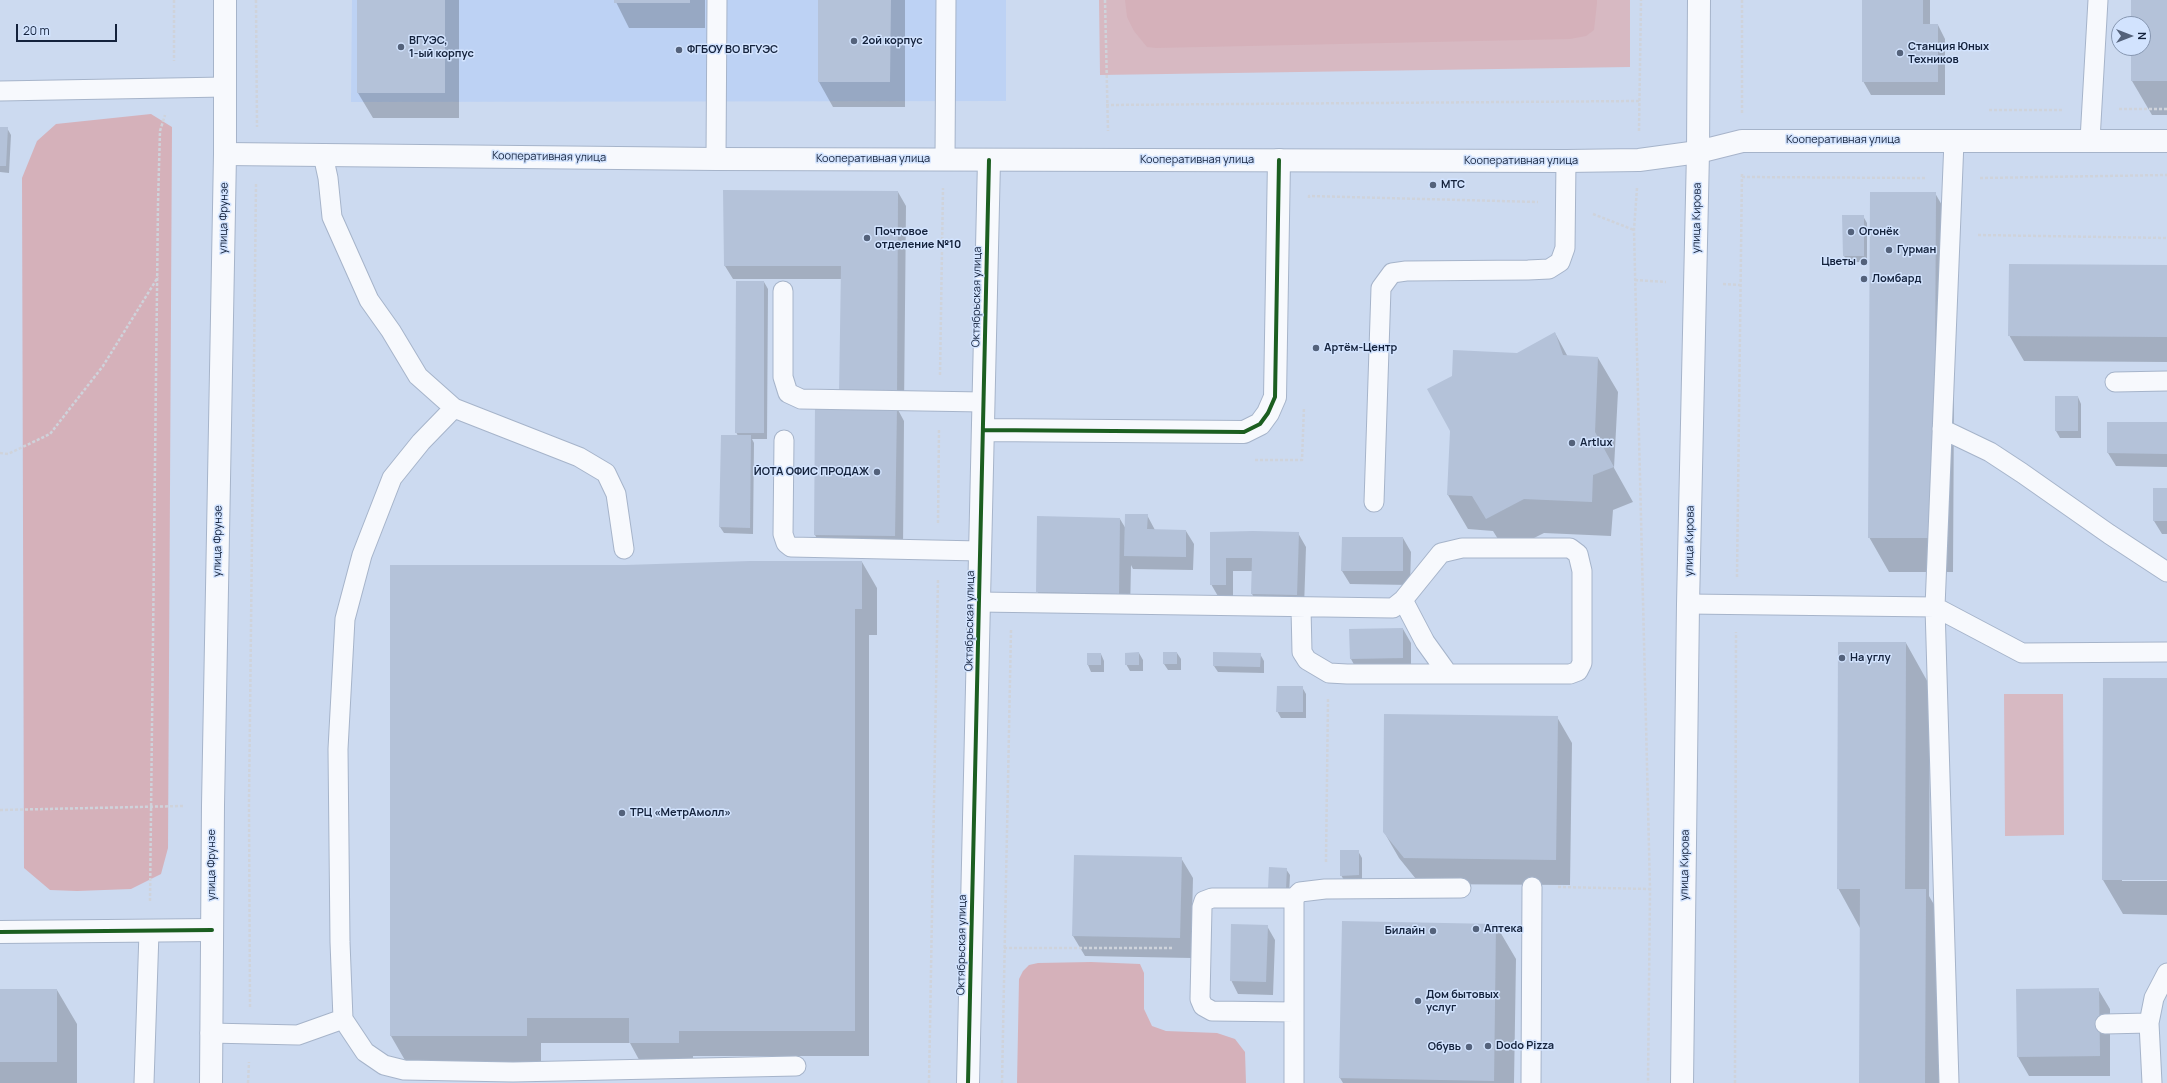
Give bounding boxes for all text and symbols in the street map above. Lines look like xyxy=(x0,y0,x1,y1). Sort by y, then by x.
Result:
scale bar xyxy=(18,16,119,42)
north arrow xyxy=(2111,16,2151,56)
text: 20 m xyxy=(23,22,50,39)
text: N xyxy=(2135,32,2150,40)
place label: ВГУЭС, 1-ый корпус xyxy=(409,34,474,60)
place label: 2ой корпус xyxy=(862,34,923,48)
marker: 2ой корпус xyxy=(849,36,859,46)
place label: Станция Юных Техников xyxy=(1908,40,1989,66)
marker: ВГУЭС, 1-ый корпус xyxy=(396,42,406,52)
place label: ФГБОУ ВО ВГУЭС xyxy=(687,43,778,57)
marker: ФГБОУ ВО ВГУЭС xyxy=(674,45,684,55)
marker: Станция Юных Техников xyxy=(1895,48,1905,58)
street label: Кооперативная улица xyxy=(1786,133,1900,147)
street label: Кооперативная улица xyxy=(492,149,606,165)
street label: Кооперативная улица xyxy=(816,152,930,166)
street label: Кооперативная улица xyxy=(1140,153,1254,167)
street label: Кооперативная улица xyxy=(1464,154,1578,168)
place label: МТС xyxy=(1441,178,1465,192)
marker: МТС xyxy=(1428,180,1438,190)
street label: улица Фрунзе xyxy=(217,182,231,254)
street label: улица Кирова xyxy=(1690,182,1704,254)
place label: Почтовое отделение №10 xyxy=(875,225,961,251)
place label: Огонёк xyxy=(1859,225,1899,239)
marker: Огонёк xyxy=(1846,227,1856,237)
marker: Почтовое отделение №10 xyxy=(862,233,872,243)
place label: Гурман xyxy=(1897,243,1936,257)
marker: Гурман xyxy=(1884,245,1894,255)
street label: Октябрьская улица xyxy=(970,247,984,347)
place label: Цветы xyxy=(1821,255,1856,269)
marker: Цветы xyxy=(1859,257,1869,267)
place label: Ломбард xyxy=(1872,272,1921,286)
marker: Ломбард xyxy=(1859,274,1869,284)
place label: Артём-Центр xyxy=(1324,341,1397,355)
marker: Артём-Центр xyxy=(1311,343,1321,353)
place label: Artlux xyxy=(1580,436,1613,450)
marker: Artlux xyxy=(1567,438,1577,448)
place label: ЙОТА ОФИС ПРОДАЖ xyxy=(754,465,869,479)
marker: ЙОТА ОФИС ПРОДАЖ xyxy=(872,467,882,477)
street label: улица Фрунзе xyxy=(211,505,225,577)
street label: улица Кирова xyxy=(1683,505,1697,577)
street label: Октябрьская улица xyxy=(963,571,977,671)
place label: На углу xyxy=(1850,651,1891,665)
marker: На углу xyxy=(1837,653,1847,663)
place label: ТРЦ «МетрАмолл» xyxy=(630,806,731,820)
marker: ТРЦ «МетрАмолл» xyxy=(617,808,627,818)
street label: улица Фрунзе xyxy=(205,829,219,901)
street label: улица Кирова xyxy=(1678,829,1692,901)
street label: Октябрьская улица xyxy=(955,895,969,995)
place label: Аптека xyxy=(1484,922,1523,936)
place label: Билайн xyxy=(1385,924,1425,938)
marker: Аптека xyxy=(1471,924,1481,934)
marker: Билайн xyxy=(1428,926,1438,936)
place label: Дом бытовых услуг xyxy=(1426,988,1499,1014)
marker: Дом бытовых услуг xyxy=(1413,996,1423,1006)
place label: Dodo Pizza xyxy=(1496,1039,1554,1053)
place label: Обувь xyxy=(1428,1040,1461,1054)
marker: Dodo Pizza xyxy=(1483,1041,1493,1051)
marker: Обувь xyxy=(1464,1042,1474,1052)

